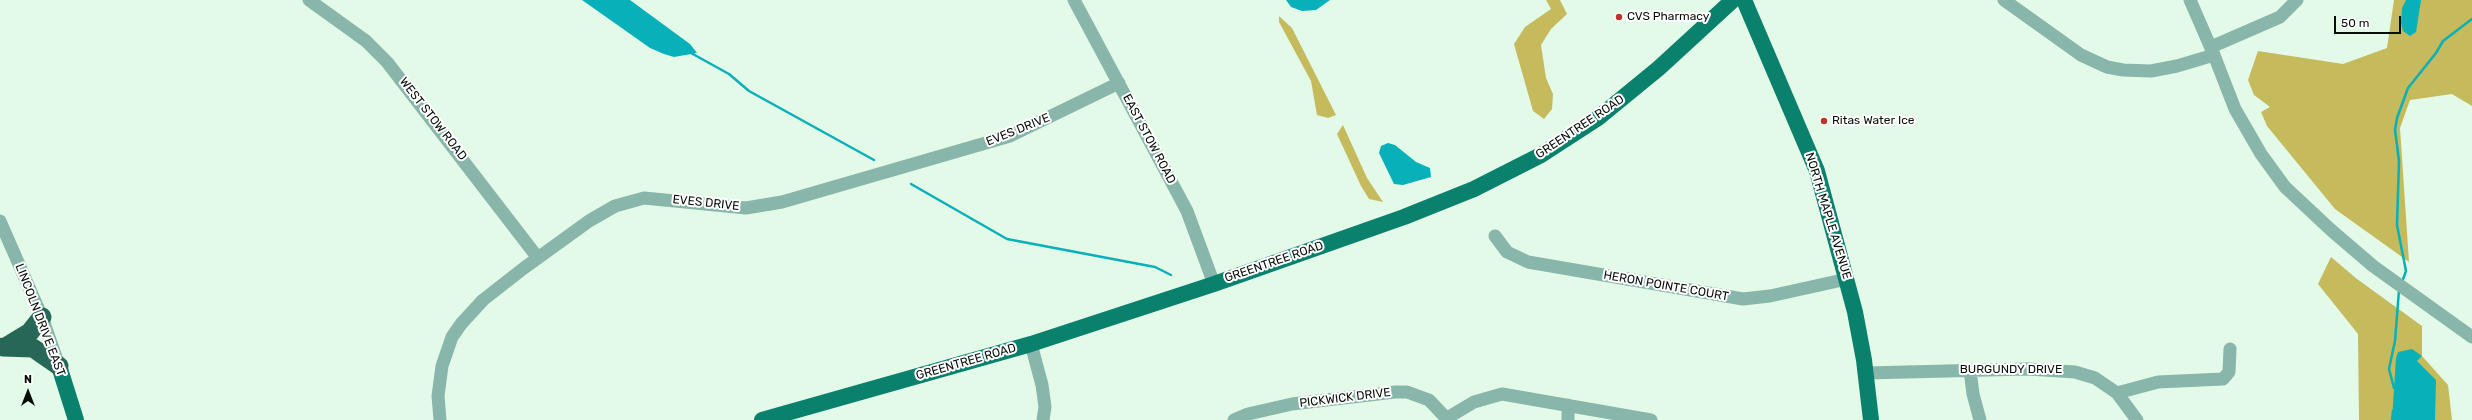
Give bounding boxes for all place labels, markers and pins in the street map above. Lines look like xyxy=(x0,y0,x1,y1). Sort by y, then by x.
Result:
place label: CVS Pharmacy xyxy=(1627,10,1709,24)
marker: CVS Pharmacy xyxy=(1614,12,1624,22)
place label: Ritas Water Ice xyxy=(1832,114,1915,128)
marker: Ritas Water Ice xyxy=(1819,116,1829,126)

